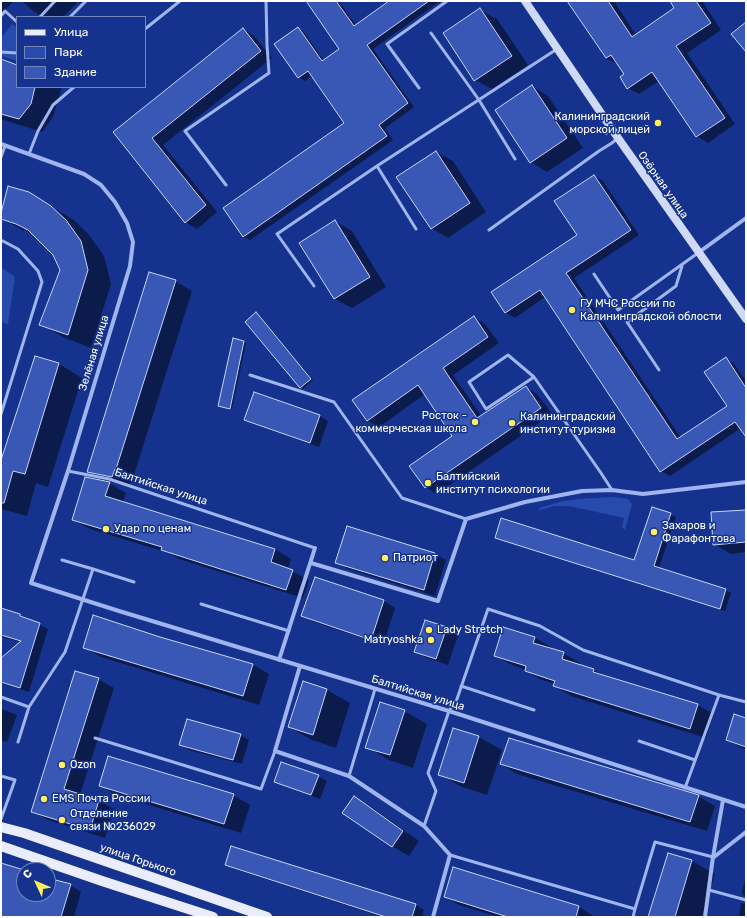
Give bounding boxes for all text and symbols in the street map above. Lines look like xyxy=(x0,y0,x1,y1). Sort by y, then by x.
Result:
legend xyxy=(16,16,146,88)
text: Улица xyxy=(54,25,88,39)
text: Парк xyxy=(54,45,83,59)
text: Здание xyxy=(54,65,97,79)
place label: Калининградский морской лицей xyxy=(554,110,650,136)
marker: Калининградский морской лицей xyxy=(653,118,663,128)
street label: Озёрная улица xyxy=(635,149,691,221)
place label: ГУ МЧС России по Калининградской облости xyxy=(580,297,721,323)
marker: ГУ МЧС России по Калининградской облости xyxy=(567,305,577,315)
street label: Зелёная улица xyxy=(76,313,112,393)
place label: Росток - коммерческая школа xyxy=(355,409,467,435)
place label: Калининградский институт туризма xyxy=(520,410,616,436)
marker: Росток - коммерческая школа xyxy=(470,417,480,427)
marker: Калининградский институт туризма xyxy=(507,418,517,428)
street label: Балтийская улица xyxy=(113,466,209,508)
place label: Балтийский институт психологии xyxy=(436,470,550,496)
marker: Балтийский институт психологии xyxy=(423,478,433,488)
place label: Захаров и Фарафонтова xyxy=(662,519,735,545)
place label: Удар по ценам xyxy=(114,522,191,536)
marker: Удар по ценам xyxy=(101,524,111,534)
marker: Захаров и Фарафонтова xyxy=(649,527,659,537)
place label: Патриот xyxy=(393,551,438,565)
marker: Патриот xyxy=(380,553,390,563)
place label: Lady Stretch xyxy=(437,623,503,637)
marker: Lady Stretch xyxy=(424,625,434,635)
place label: Matryoshka xyxy=(364,633,423,647)
marker: Matryoshka xyxy=(426,635,436,645)
street label: Балтийская улица xyxy=(370,673,466,713)
place label: Ozon xyxy=(70,758,96,772)
marker: Ozon xyxy=(57,760,67,770)
place label: EMS Почта России xyxy=(52,792,150,806)
marker: EMS Почта России xyxy=(39,794,49,804)
place label: Отделение связи №236029 xyxy=(70,807,156,833)
marker: Отделение связи №236029 xyxy=(57,815,67,825)
street label: улица Горького xyxy=(98,841,178,879)
north arrow xyxy=(16,862,56,902)
text: С xyxy=(20,867,35,881)

